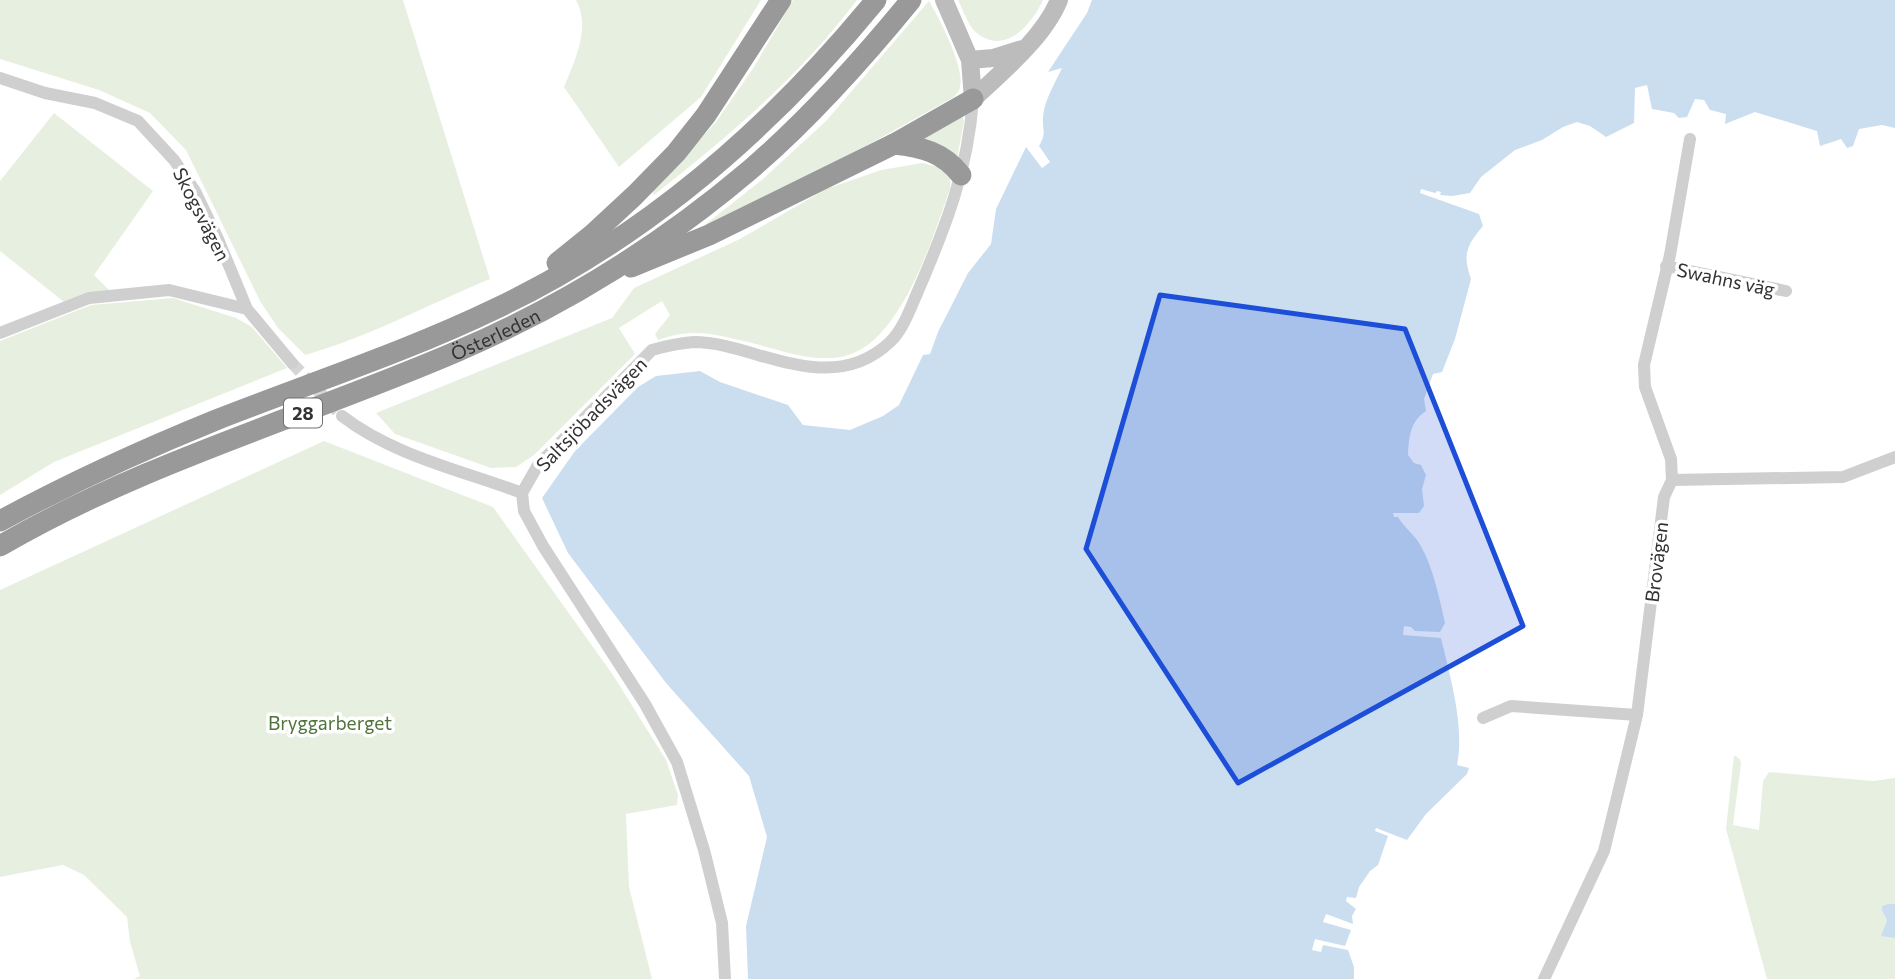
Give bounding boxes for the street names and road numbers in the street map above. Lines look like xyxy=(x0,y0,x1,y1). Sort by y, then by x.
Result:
street label: Skogsvägen xyxy=(169,164,235,264)
street label: Swahns väg xyxy=(1675,257,1777,301)
street label: Österleden xyxy=(447,303,543,364)
street label: Saltsjöbadsvägen xyxy=(531,352,651,476)
road number: 28 xyxy=(284,398,322,428)
street label: Brovägen xyxy=(1640,520,1672,604)

